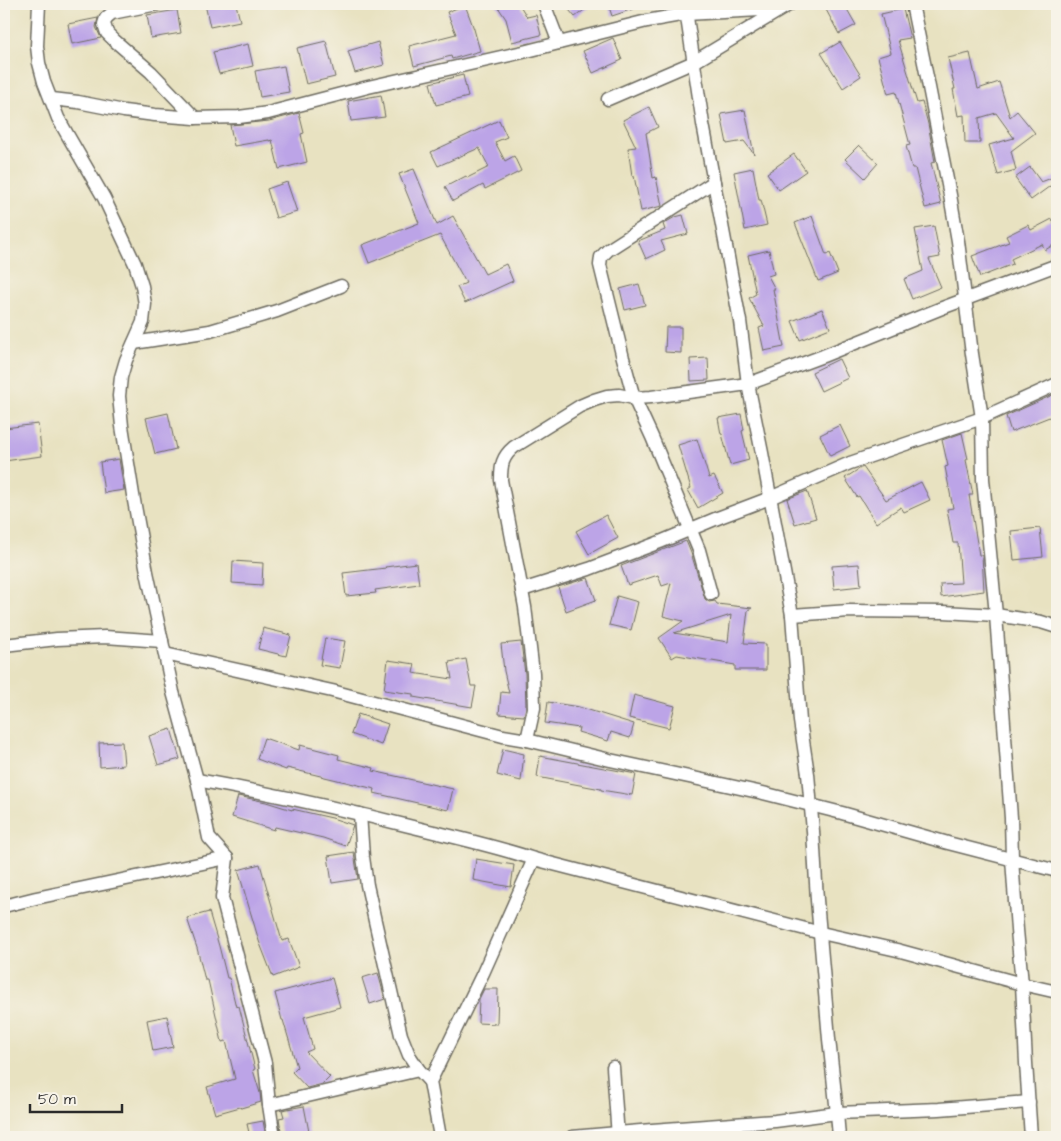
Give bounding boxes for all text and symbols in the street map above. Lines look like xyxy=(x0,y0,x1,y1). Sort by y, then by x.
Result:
scale bar xyxy=(30,1081,122,1113)
text: 50 m xyxy=(38,1089,76,1110)

